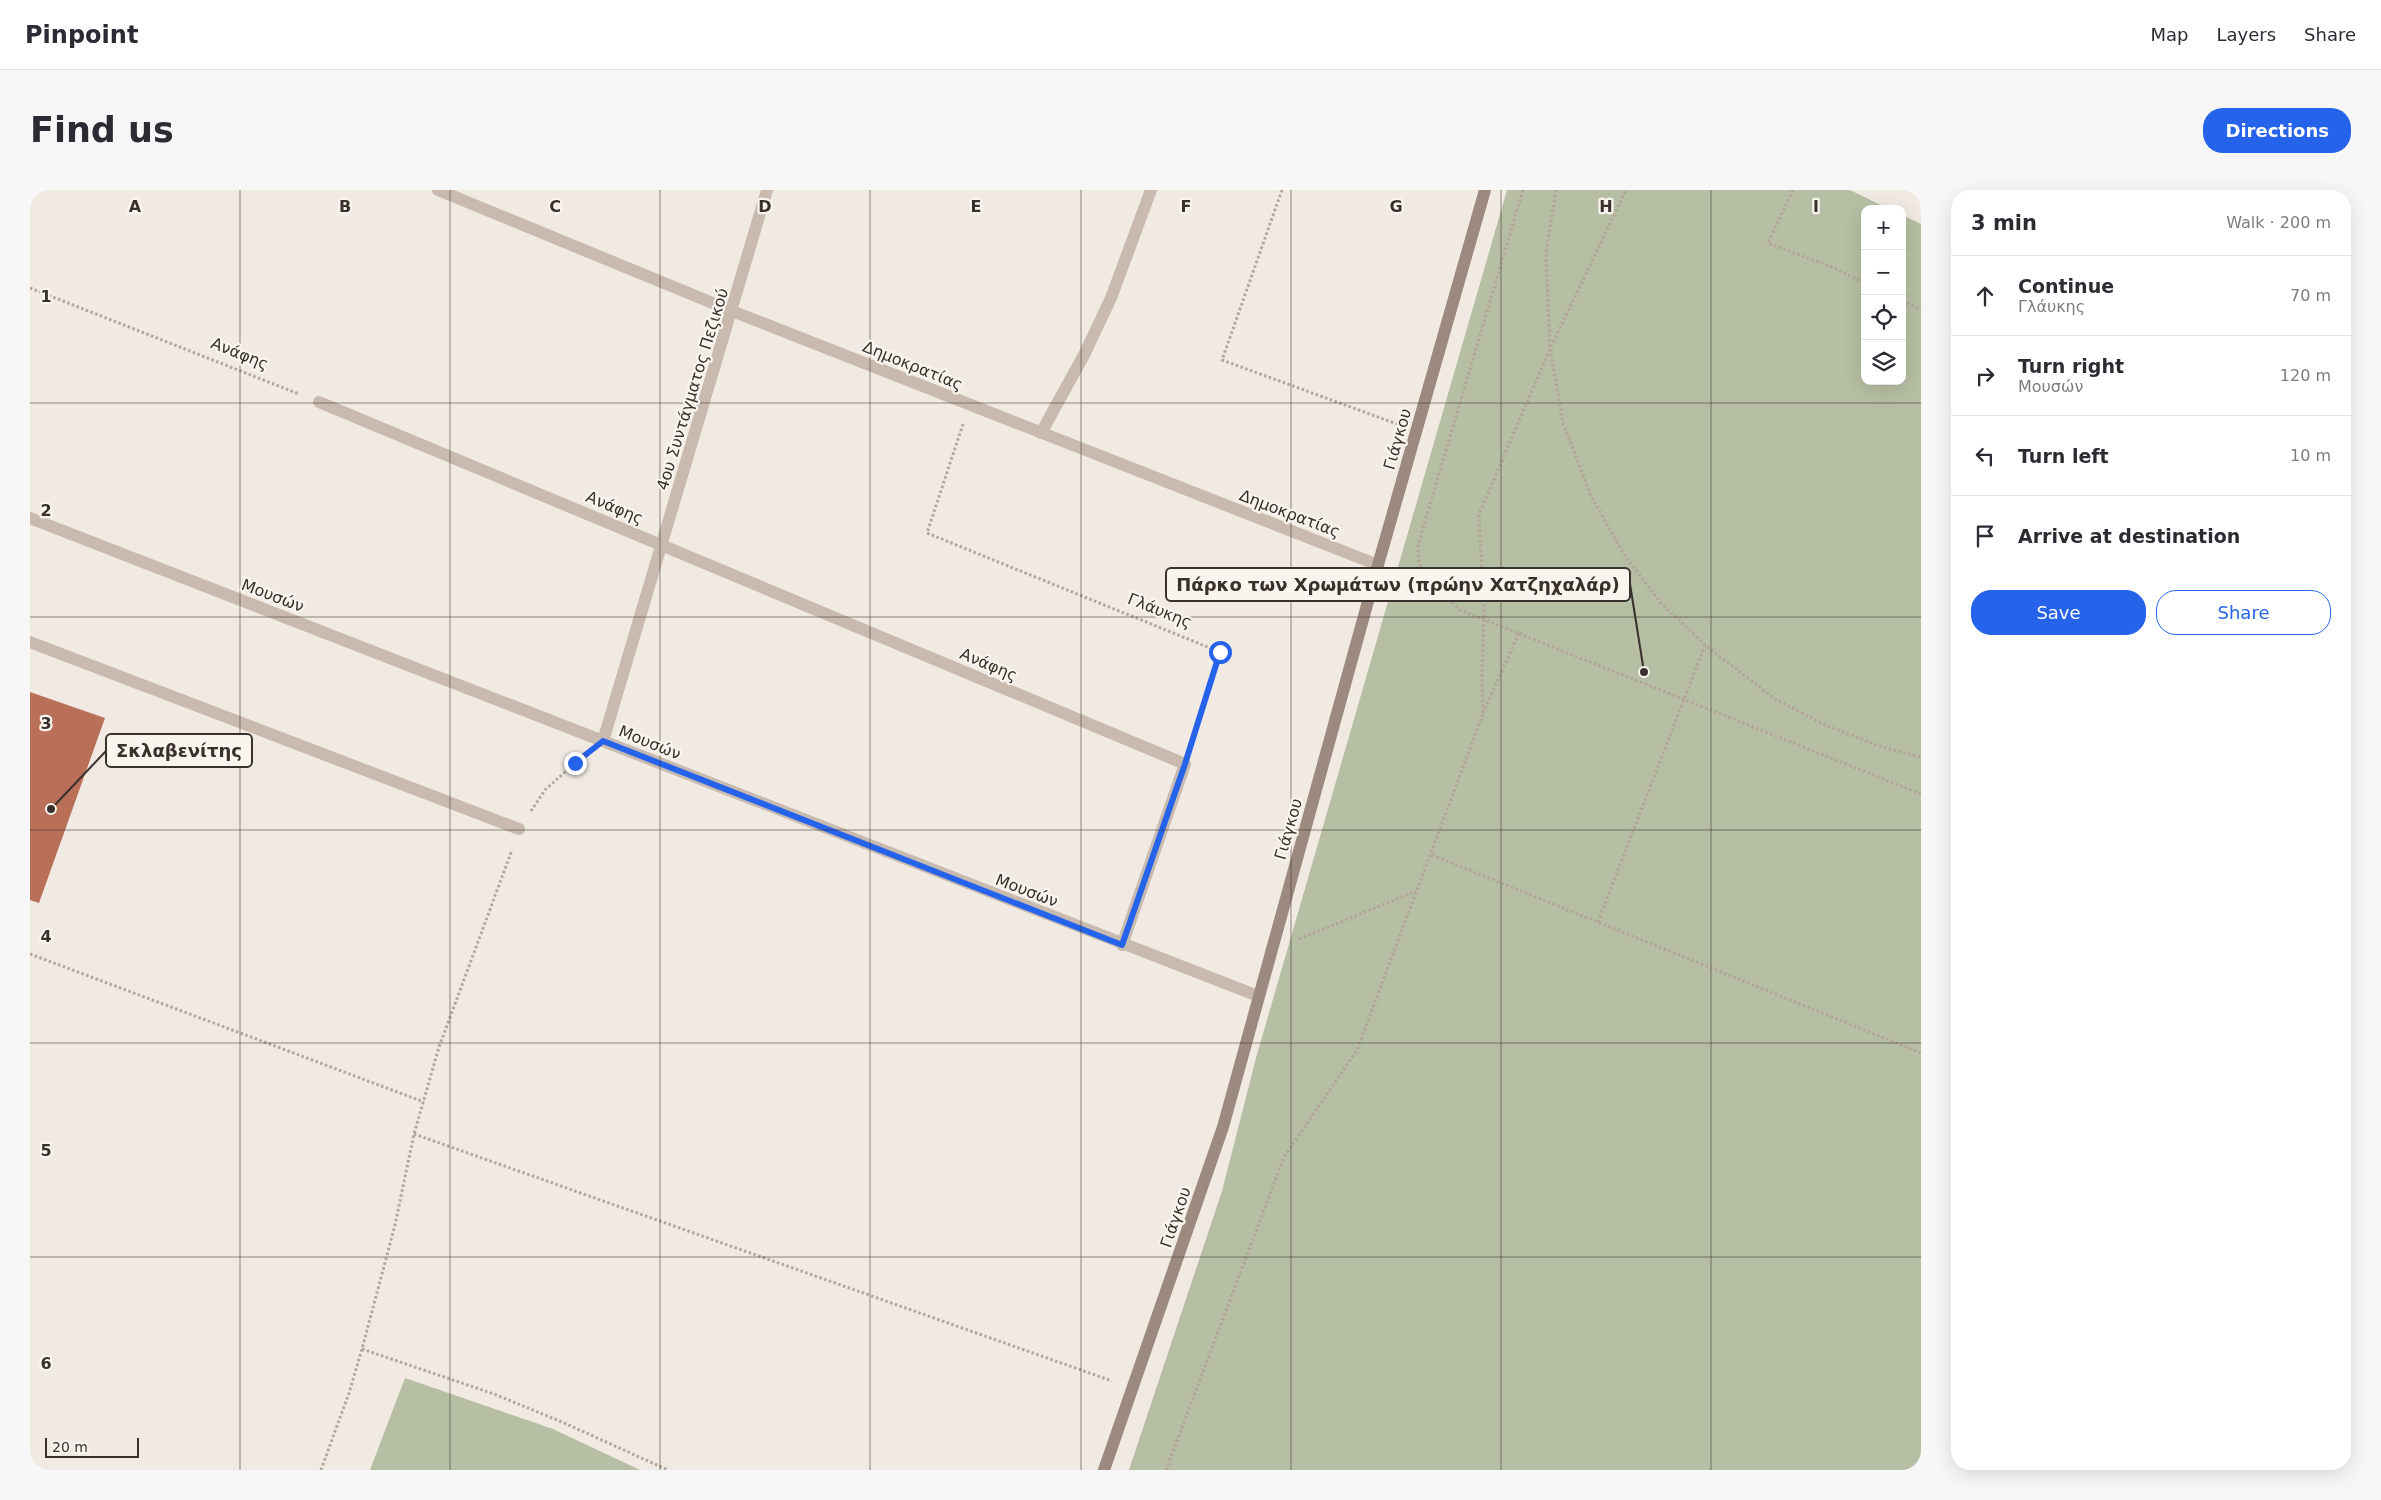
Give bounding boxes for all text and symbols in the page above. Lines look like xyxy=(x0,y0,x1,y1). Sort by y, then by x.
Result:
text: Pinpoint xyxy=(25,21,138,49)
text: Map xyxy=(2150,24,2188,45)
text: Layers xyxy=(2216,24,2276,45)
text: Share xyxy=(2304,24,2356,45)
button: Directions xyxy=(2203,108,2351,153)
text: Find us xyxy=(30,110,174,150)
text: A xyxy=(129,197,142,216)
text: B xyxy=(339,197,351,216)
text: C xyxy=(549,197,561,216)
text: D xyxy=(758,197,772,216)
text: E xyxy=(971,197,981,216)
text: F xyxy=(1181,197,1191,216)
text: G xyxy=(1389,197,1403,216)
text: H xyxy=(1599,197,1613,216)
text: I xyxy=(1813,197,1819,216)
map controls xyxy=(1861,205,1906,385)
button: + xyxy=(1861,205,1906,250)
text: 3 min xyxy=(1971,211,2037,235)
text: Walk · 200 m xyxy=(2226,213,2331,232)
button: − xyxy=(1861,250,1906,295)
text: Continue xyxy=(2018,275,2114,297)
icon: ahead xyxy=(1971,282,1999,310)
street label: 4ου Συντάγματος Πεζικού xyxy=(653,286,732,492)
text: 70 m xyxy=(2290,286,2331,305)
text: 1 xyxy=(40,287,52,306)
button: locate xyxy=(1861,295,1906,340)
text: Γλάυκης xyxy=(2018,297,2085,316)
street label: Ανάφης xyxy=(208,333,271,374)
street label: Δημοκρατίας xyxy=(860,337,966,394)
button: layers xyxy=(1861,340,1906,385)
text: Turn right xyxy=(2018,355,2124,377)
icon: right xyxy=(1971,362,1999,390)
text: 120 m xyxy=(2280,366,2331,385)
text: Μουσών xyxy=(2018,377,2083,396)
street label: Γιάγκου xyxy=(1380,406,1415,472)
icon: left xyxy=(1971,442,1999,470)
text: Turn left xyxy=(2018,445,2109,467)
text: 10 m xyxy=(2290,446,2331,465)
street label: Δημοκρατίας xyxy=(1237,486,1343,541)
street label: Ανάφης xyxy=(583,487,646,528)
text: 2 xyxy=(40,501,52,520)
icon: arrive xyxy=(1971,522,1999,550)
text: Arrive at destination xyxy=(2018,525,2240,547)
callout: Πάρκο των Χρωμάτων (πρώην Χατζηχαλάρ) xyxy=(1166,568,1630,601)
text: Πάρκο των Χρωμάτων (πρώην Χατζηχαλάρ) xyxy=(1176,574,1620,595)
street label: Μουσών xyxy=(239,575,307,616)
street label: Γλάυκης xyxy=(1125,589,1195,632)
button: Save xyxy=(1971,590,2146,635)
button: Share xyxy=(2156,590,2331,635)
route start xyxy=(1209,641,1232,664)
street label: Ανάφης xyxy=(957,644,1020,685)
text: 3 xyxy=(40,714,52,733)
street label: Μουσών xyxy=(616,721,684,764)
callout: Σκλαβενίτης xyxy=(106,734,252,767)
text: Σκλαβενίτης xyxy=(116,740,242,761)
route end xyxy=(564,752,587,775)
street label: Γιάγκου xyxy=(1271,796,1306,862)
street label: Μουσών xyxy=(993,870,1061,911)
text: 4 xyxy=(40,927,52,946)
text: 5 xyxy=(40,1141,52,1160)
street label: Γιάγκου xyxy=(1156,1184,1195,1250)
text: 6 xyxy=(40,1354,52,1373)
scale bar xyxy=(45,1435,139,1458)
text: 20 m xyxy=(52,1439,88,1455)

